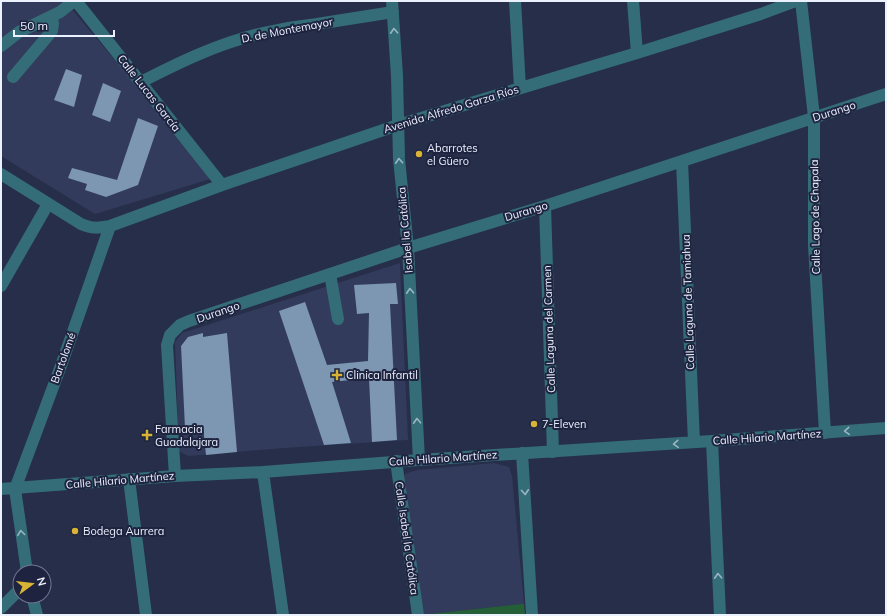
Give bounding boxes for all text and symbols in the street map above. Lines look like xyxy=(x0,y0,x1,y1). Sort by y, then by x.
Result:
scale bar xyxy=(14,12,114,38)
street label: D. de Montemayor xyxy=(240,14,334,46)
text: 50 m xyxy=(20,18,48,33)
one-way arrow xyxy=(390,28,398,34)
street label: Calle Lucas García xyxy=(115,52,183,134)
street label: Avenida Alfredo Garza Ríos xyxy=(382,82,520,136)
street label: Durango xyxy=(811,97,857,125)
place label: Abarrotes el Güero xyxy=(427,141,478,168)
marker: Abarrotes el Güero xyxy=(414,149,424,159)
one-way arrow xyxy=(395,158,404,164)
street label: Calle Lago de Chapala xyxy=(807,159,823,275)
street label: Isabel la Católica xyxy=(394,186,416,274)
street label: Durango xyxy=(503,198,549,224)
street label: Calle Laguna de Tamiahua xyxy=(679,234,697,370)
street label: Calle Laguna del Carmen xyxy=(540,265,558,393)
one-way arrow xyxy=(406,288,414,294)
street label: Durango xyxy=(195,298,241,326)
street label: Bartolomé xyxy=(47,331,79,385)
place label: Clinica Infantil xyxy=(346,368,418,382)
marker: Clinica Infantil xyxy=(331,369,343,381)
place label: 7-Eleven xyxy=(542,417,587,431)
one-way arrow xyxy=(413,418,422,424)
marker: 7-Eleven xyxy=(529,419,539,429)
place label: Farmacia Guadalajara xyxy=(155,422,218,449)
street label: Calle Hilario Martínez xyxy=(712,426,822,448)
one-way arrow xyxy=(844,427,850,436)
marker: Farmacia Guadalajara xyxy=(142,430,152,440)
one-way arrow xyxy=(673,439,679,448)
street label: Calle Hilario Martínez xyxy=(388,447,498,469)
street label: Calle Hilario Martínez xyxy=(65,468,175,492)
street label: Calle Isabel la Católica xyxy=(392,480,422,596)
one-way arrow xyxy=(520,489,529,495)
place label: Bodega Aurrera xyxy=(83,524,164,538)
marker: Bodega Aurrera xyxy=(70,526,80,536)
one-way arrow xyxy=(17,530,26,536)
north arrow xyxy=(12,564,52,604)
one-way arrow xyxy=(714,573,722,579)
text: N xyxy=(34,576,49,587)

